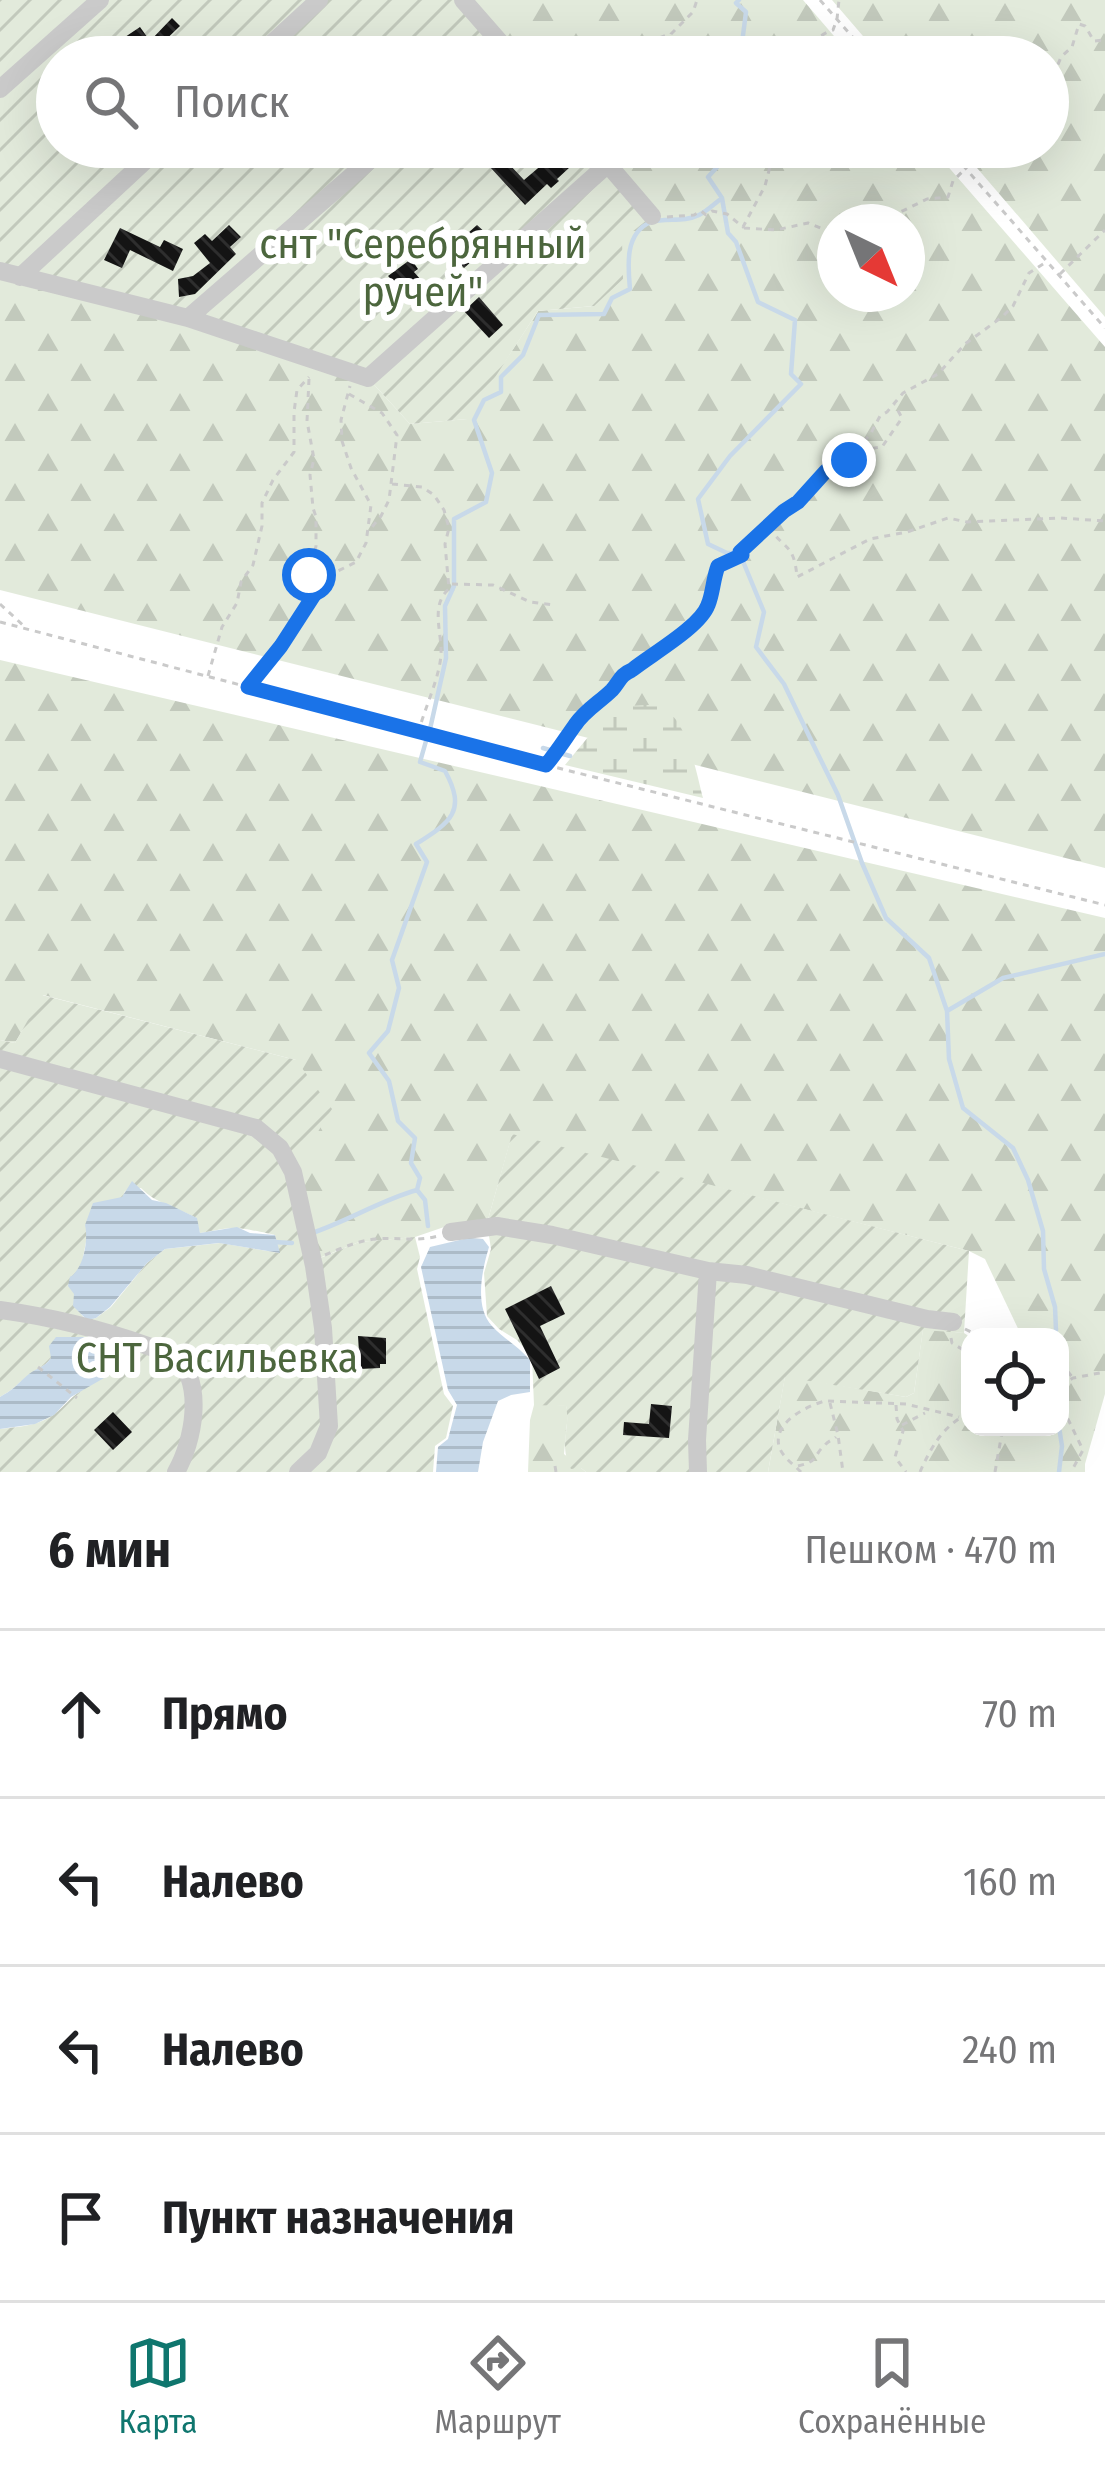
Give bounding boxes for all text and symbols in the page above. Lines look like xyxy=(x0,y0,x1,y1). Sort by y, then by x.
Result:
search box xyxy=(36,36,1069,168)
icon: search xyxy=(78,69,144,135)
text: Поиск xyxy=(174,75,289,129)
north arrow xyxy=(817,204,925,312)
park label: снт "Серебрянный ручей" xyxy=(259,219,587,317)
route end xyxy=(822,433,876,487)
route start xyxy=(282,548,336,602)
map controls xyxy=(961,1328,1069,1436)
button: locate xyxy=(961,1328,1069,1436)
park label: СНТ Васильевка xyxy=(76,1333,358,1383)
text: 6 мин xyxy=(48,1519,171,1581)
text: Пешком · 470 m xyxy=(805,1527,1057,1573)
icon: ahead xyxy=(48,1681,114,1747)
text: Прямо xyxy=(162,1687,287,1741)
text: 70 m xyxy=(982,1691,1057,1737)
icon: left xyxy=(48,1849,114,1915)
text: Налево xyxy=(162,1855,304,1909)
text: 160 m xyxy=(963,1859,1057,1905)
icon: left xyxy=(48,2017,114,2083)
text: Налево xyxy=(162,2023,304,2077)
text: 240 m xyxy=(962,2027,1057,2073)
icon: arrive xyxy=(48,2185,114,2251)
text: Пункт назначения xyxy=(162,2191,515,2245)
tab: Карта xyxy=(119,2330,197,2442)
tab: Маршрут xyxy=(435,2330,561,2442)
tab: Сохранённые xyxy=(798,2330,986,2442)

